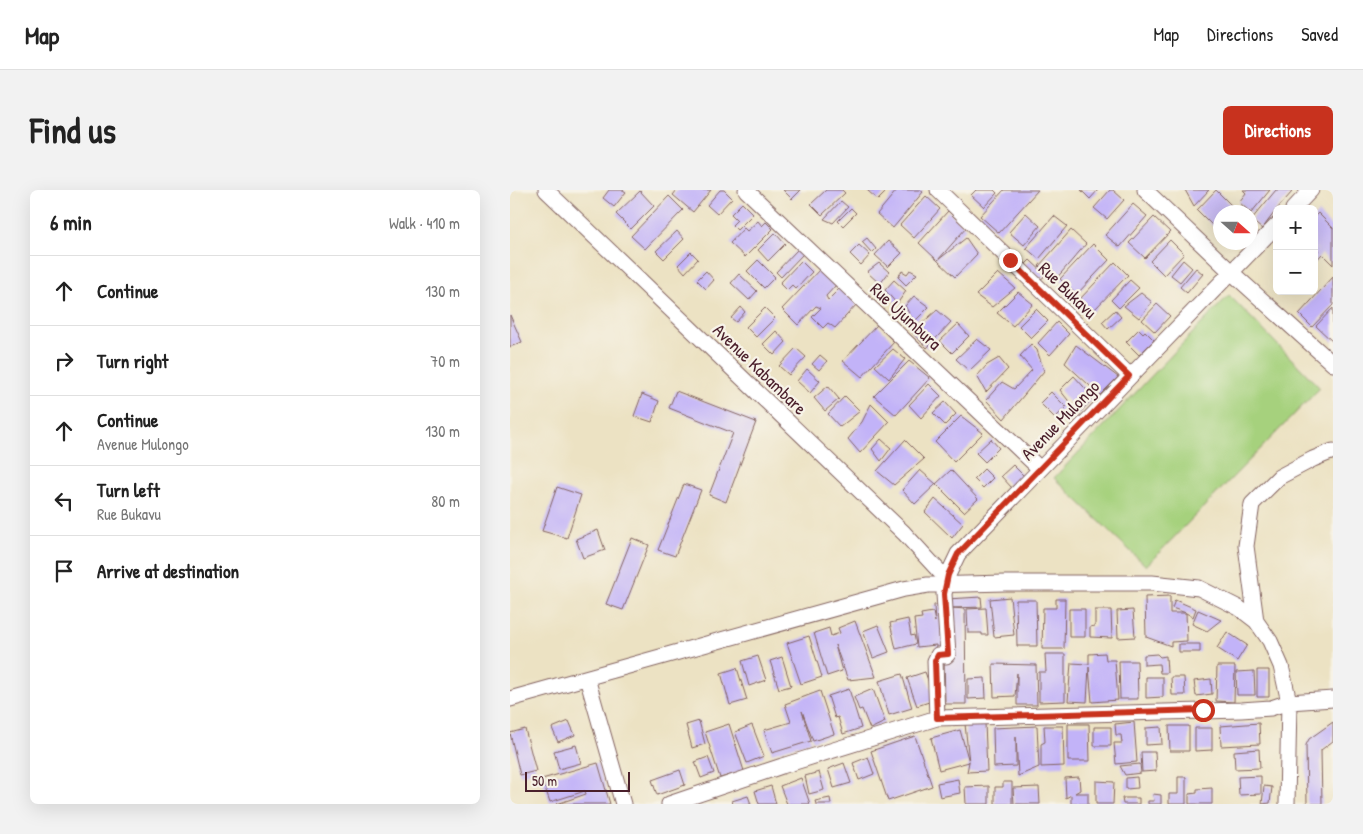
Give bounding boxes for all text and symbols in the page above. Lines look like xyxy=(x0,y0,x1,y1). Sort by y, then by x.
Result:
text: Map xyxy=(25,19,59,51)
text: Map xyxy=(1154,22,1179,47)
text: Directions xyxy=(1207,22,1273,47)
text: Saved xyxy=(1301,22,1338,47)
button: Directions xyxy=(1223,106,1333,155)
text: Find us xyxy=(30,107,116,154)
north arrow xyxy=(1213,205,1258,250)
map controls xyxy=(1273,205,1318,295)
button: + xyxy=(1273,205,1318,250)
text: 6 min xyxy=(50,208,92,237)
text: Walk · 410 m xyxy=(389,212,460,234)
route end xyxy=(999,249,1022,272)
button: − xyxy=(1273,250,1318,295)
street label: Rue Bukavu xyxy=(1033,256,1103,324)
icon: ahead xyxy=(50,277,78,305)
street label: Rue Ujumbura xyxy=(865,277,947,355)
text: Continue xyxy=(97,278,158,304)
text: 130 m xyxy=(425,280,460,302)
street label: Avenue Kabambare xyxy=(708,318,812,420)
icon: right xyxy=(50,347,78,375)
text: Turn right xyxy=(97,348,168,374)
text: 70 m xyxy=(430,350,460,372)
street label: Avenue Mulongo xyxy=(1015,374,1105,466)
text: Continue xyxy=(97,407,158,433)
icon: ahead xyxy=(50,417,78,445)
text: 130 m xyxy=(425,420,460,442)
text: Avenue Mulongo xyxy=(97,433,189,455)
text: Turn left xyxy=(97,477,160,503)
icon: left xyxy=(50,487,78,515)
text: 80 m xyxy=(431,490,460,512)
text: Rue Bukavu xyxy=(97,503,161,525)
icon: arrive xyxy=(50,557,78,585)
text: Arrive at destination xyxy=(97,558,239,584)
route start xyxy=(1192,699,1215,722)
scale bar xyxy=(525,769,630,792)
text: 50 m xyxy=(532,771,557,790)

